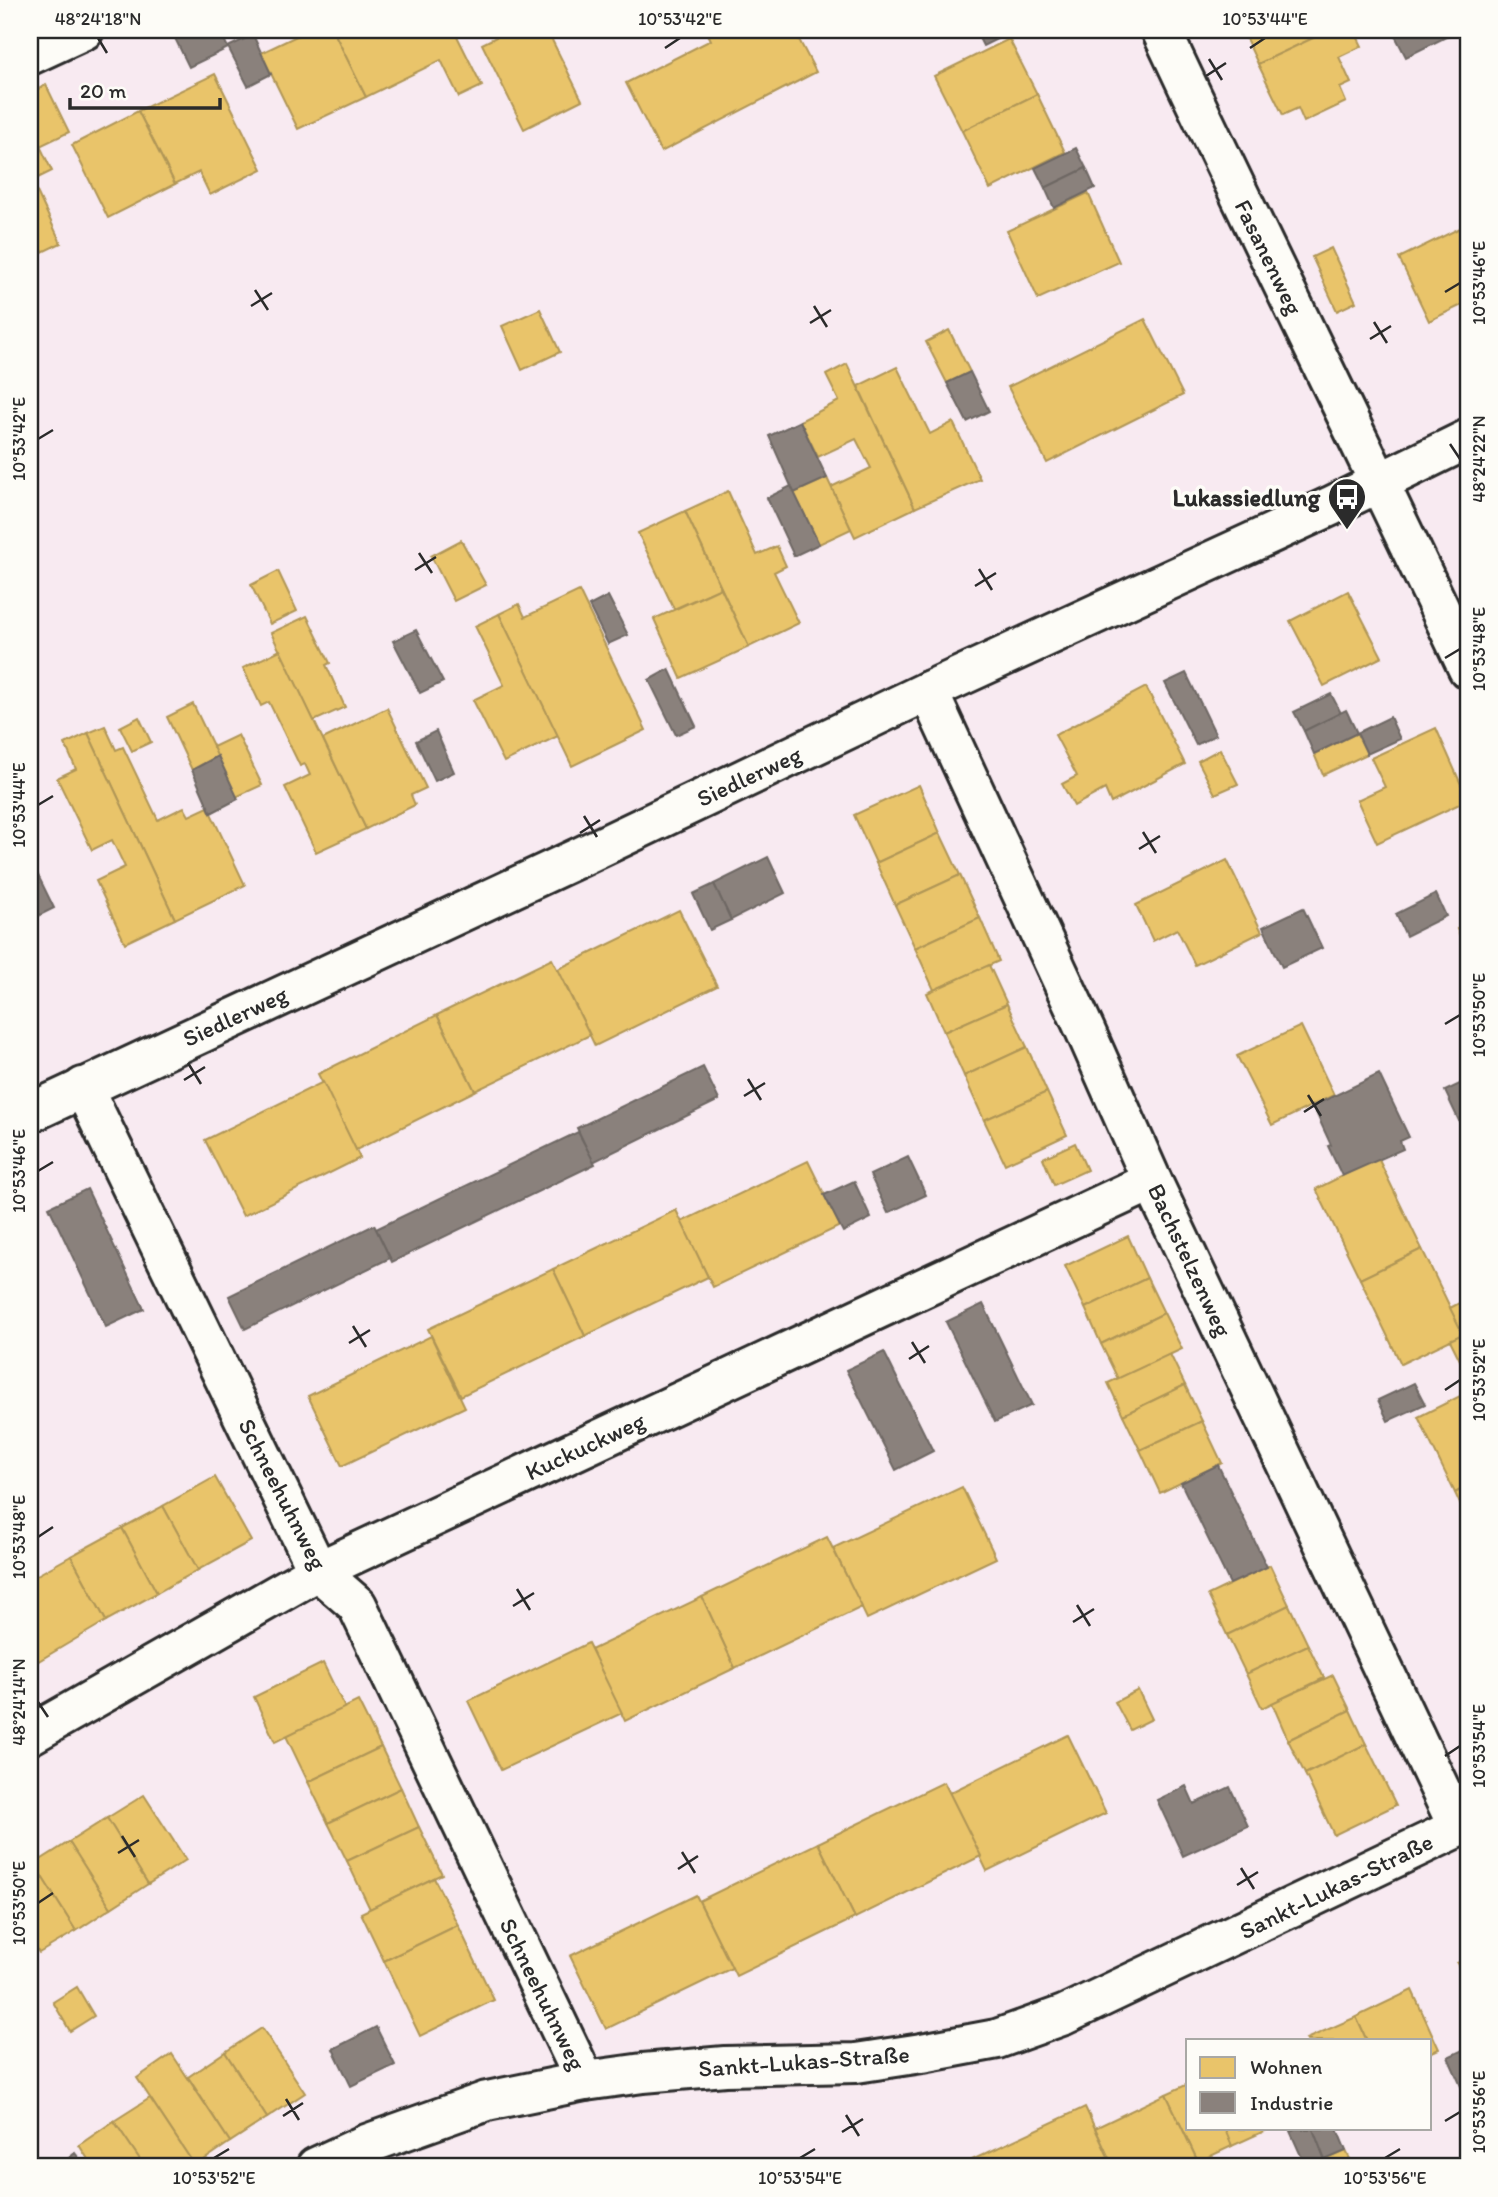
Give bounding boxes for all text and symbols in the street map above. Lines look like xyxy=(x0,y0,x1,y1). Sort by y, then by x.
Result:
text: 48°24'18"N xyxy=(55,8,141,30)
text: 10°53'42"E xyxy=(638,8,722,30)
text: 10°53'44"E xyxy=(1222,8,1308,30)
scale bar xyxy=(70,66,220,110)
text: 20 m xyxy=(80,78,127,103)
street label: Fasanenweg xyxy=(1229,195,1310,320)
text: 10°53'46"E xyxy=(1468,241,1490,325)
text: 10°53'42"E xyxy=(8,397,30,481)
text: 48°24'22"N xyxy=(1468,415,1490,503)
bus stop icon: Lukassiedlung xyxy=(1326,476,1368,531)
place label: Lukassiedlung xyxy=(1173,483,1321,513)
text: 10°53'48"E xyxy=(1468,607,1490,691)
street label: Siedlerweg xyxy=(692,739,807,813)
text: 10°53'44"E xyxy=(8,762,30,848)
text: 10°53'50"E xyxy=(1468,973,1490,1057)
street label: Siedlerweg xyxy=(178,979,293,1053)
text: 10°53'46"E xyxy=(8,1129,30,1213)
street label: Bachstelzenweg xyxy=(1142,1179,1238,1342)
text: 10°53'52"E xyxy=(1468,1339,1490,1421)
street label: Kuckuckweg xyxy=(521,1405,650,1486)
street label: Schneehuhnweg xyxy=(232,1414,334,1575)
text: 10°53'48"E xyxy=(8,1495,30,1579)
text: 48°24'14"N xyxy=(8,1658,30,1746)
text: 10°53'54"E xyxy=(1468,1704,1490,1788)
street label: Sankt-Lukas-Straße xyxy=(1235,1827,1437,1945)
text: 10°53'50"E xyxy=(8,1861,30,1945)
street label: Schneehuhnweg xyxy=(494,1913,593,2075)
street label: Sankt-Lukas-Straße xyxy=(697,2039,911,2083)
legend xyxy=(1186,2039,1432,2130)
text: Wohnen xyxy=(1250,2054,1322,2079)
text: 10°53'56"E xyxy=(1468,2071,1490,2153)
text: Industrie xyxy=(1250,2090,1333,2115)
text: 10°53'52"E xyxy=(173,2167,255,2189)
text: 10°53'54"E xyxy=(758,2167,842,2189)
text: 10°53'56"E xyxy=(1344,2167,1426,2189)

